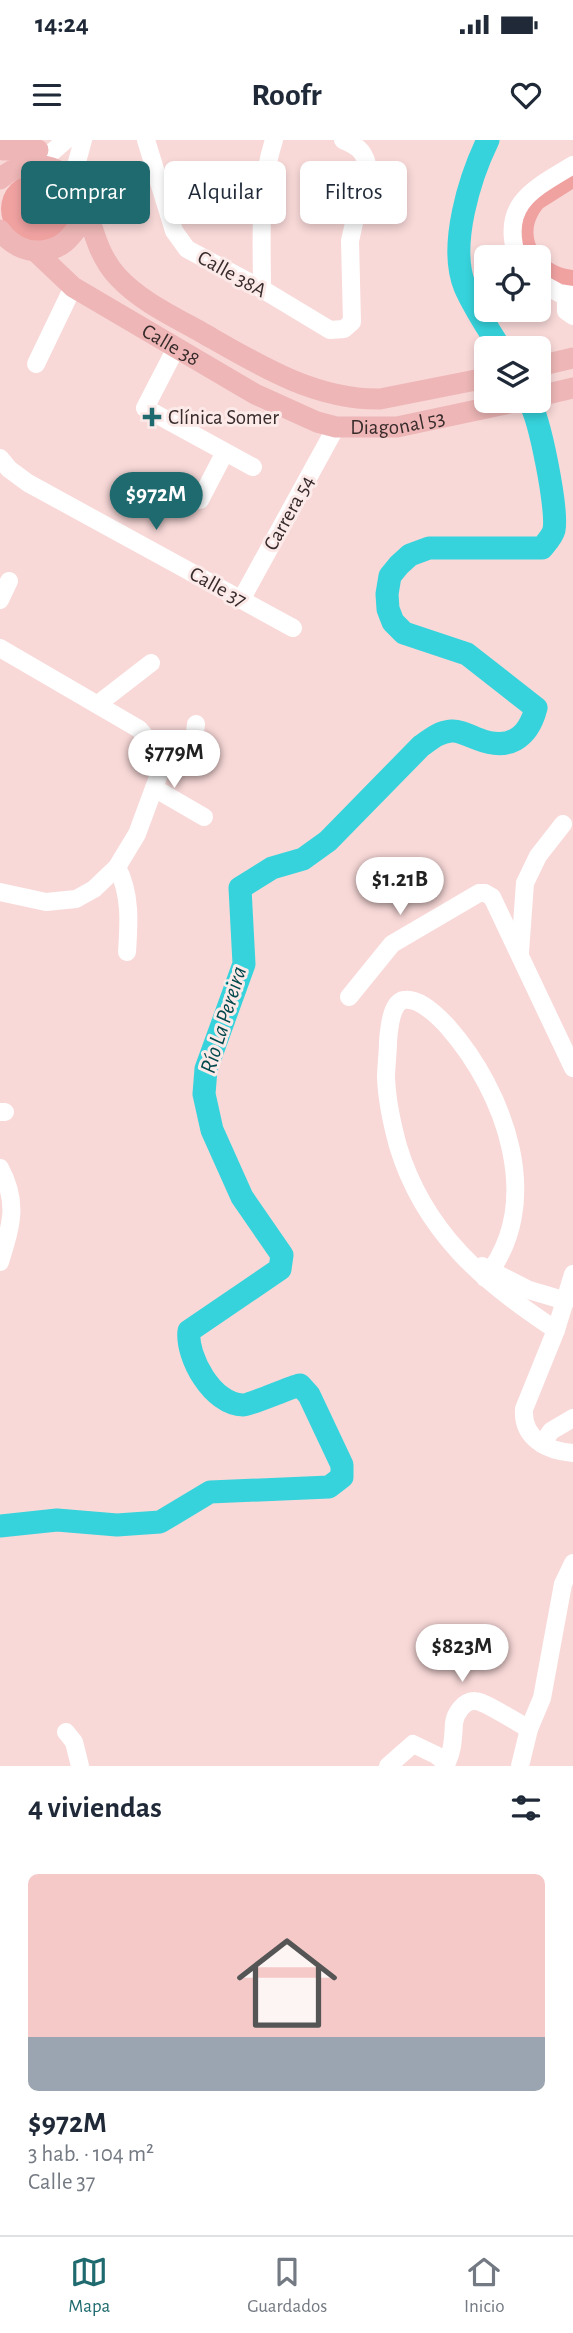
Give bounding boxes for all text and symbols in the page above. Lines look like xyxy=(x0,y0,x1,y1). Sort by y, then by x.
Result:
text: 14:24 xyxy=(35,11,89,37)
icon: menu xyxy=(28,76,66,114)
icon: heart xyxy=(507,76,545,114)
text: Roofr xyxy=(251,79,322,111)
chip: Comprar xyxy=(21,161,150,224)
chip: Alquilar xyxy=(164,161,286,224)
chip: Filtros xyxy=(300,161,407,224)
map controls xyxy=(474,245,551,413)
button: locate xyxy=(474,245,551,322)
street label: Calle 38A xyxy=(194,247,270,301)
street label: Calle 38 xyxy=(139,320,203,370)
button: layers xyxy=(474,336,551,413)
marker: Clínica Somer xyxy=(142,407,162,427)
place label: Clínica Somer xyxy=(168,407,279,428)
street label: Diagonal 53 xyxy=(350,407,447,438)
pin: $972M xyxy=(107,472,205,532)
street label: Carrera 54 xyxy=(260,472,318,554)
text: $972M xyxy=(126,483,186,506)
street label: Calle 37 xyxy=(186,563,250,611)
pin: $779M xyxy=(125,730,223,790)
text: $779M xyxy=(144,741,204,764)
pin: $1.21B xyxy=(343,858,457,917)
text: $1.21B xyxy=(372,868,428,891)
water label: Río La Pereira xyxy=(197,964,251,1076)
pin: $823M xyxy=(413,1624,511,1684)
text: $823M xyxy=(432,1635,492,1658)
icon: filters xyxy=(507,1789,545,1827)
text: 4 viviendas xyxy=(28,1793,162,1823)
icon: home xyxy=(224,1920,350,2046)
text: $972M xyxy=(28,2108,107,2138)
text: 3 hab. · 104 m² xyxy=(28,2143,154,2166)
text: Calle 37 xyxy=(28,2171,95,2194)
tab: Mapa xyxy=(68,2253,110,2318)
tab: Guardados xyxy=(247,2253,327,2318)
tab: Inicio xyxy=(464,2253,505,2318)

